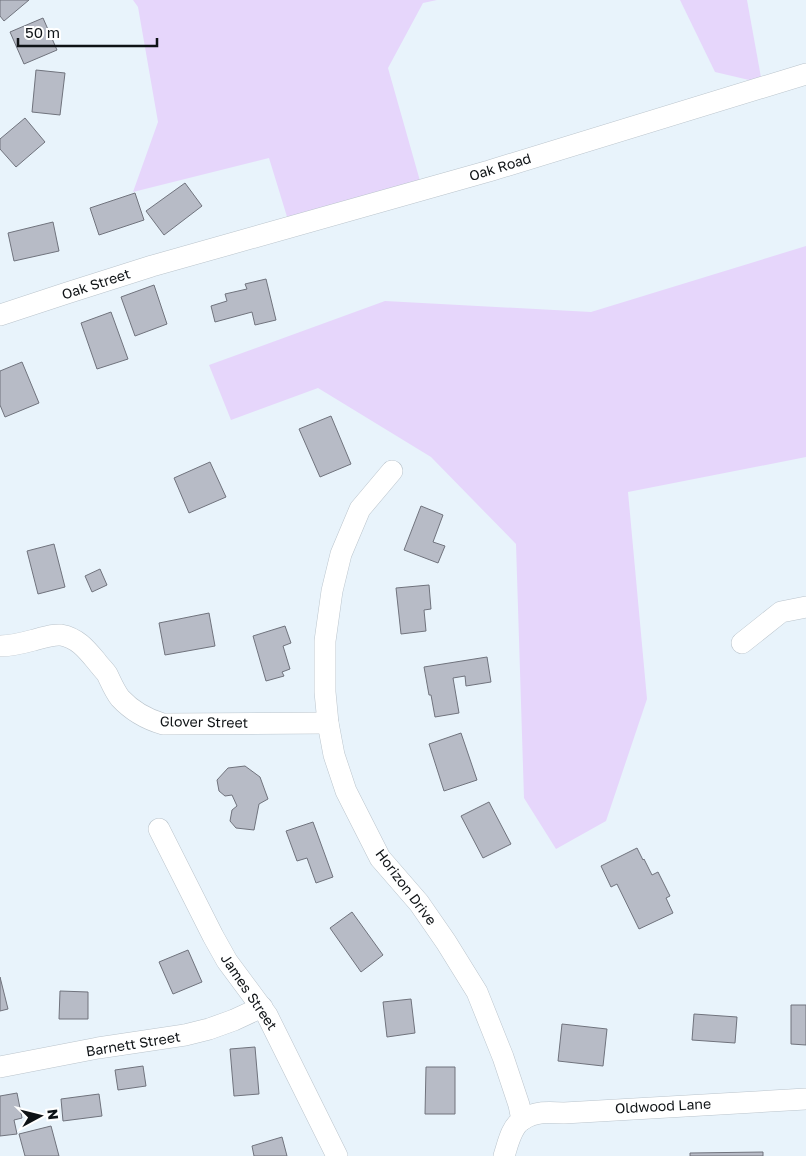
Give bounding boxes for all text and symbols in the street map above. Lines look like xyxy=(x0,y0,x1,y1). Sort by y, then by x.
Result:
scale bar xyxy=(18,15,156,47)
text: 50 m xyxy=(25,23,60,41)
street label: Oak Road xyxy=(467,149,533,184)
street label: Oak Street xyxy=(59,264,132,303)
street label: Glover Street xyxy=(160,712,248,731)
street label: Horizon Drive xyxy=(372,845,440,928)
street label: James Street xyxy=(218,950,281,1033)
street label: Barnett Street xyxy=(84,1028,181,1059)
north arrow xyxy=(15,1091,65,1141)
street label: Oldwood Lane xyxy=(615,1094,711,1117)
text: N xyxy=(44,1108,62,1121)

